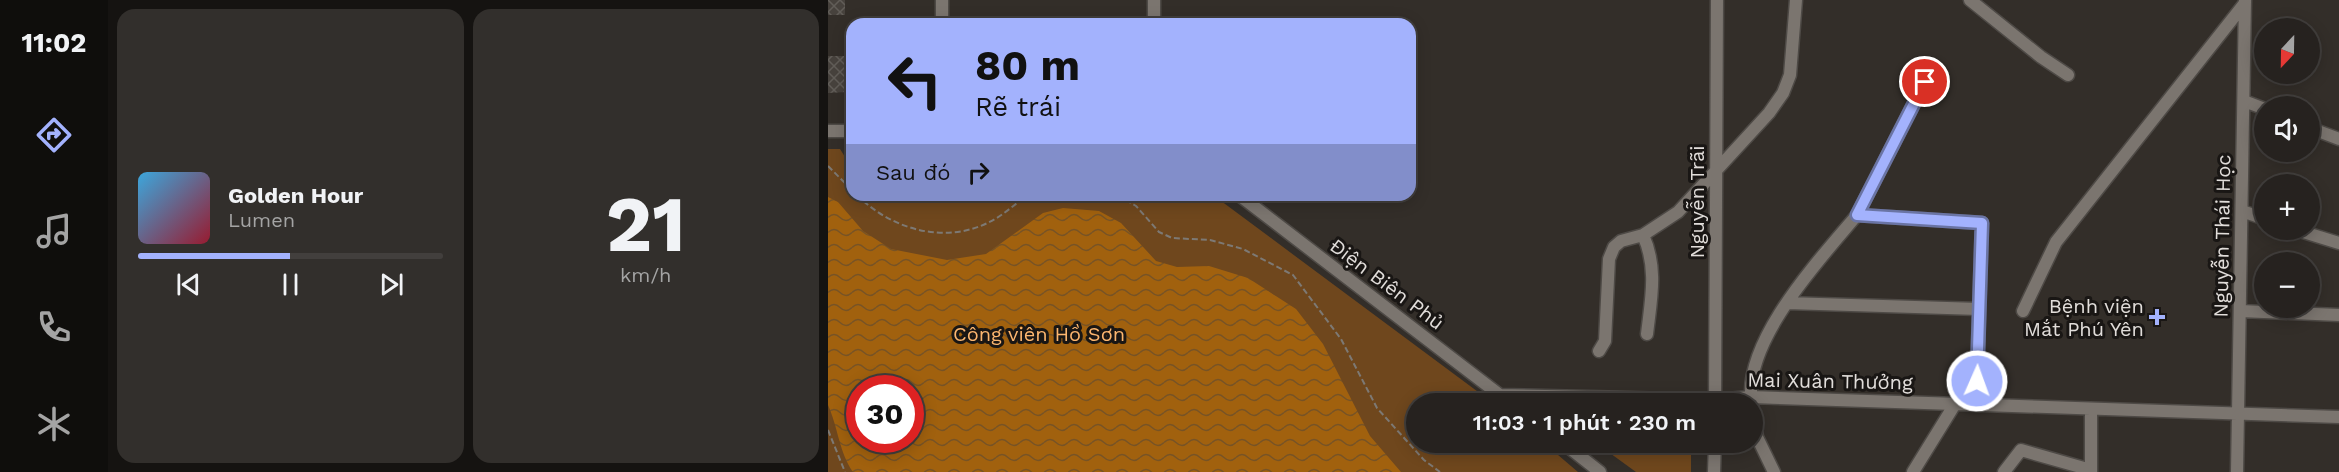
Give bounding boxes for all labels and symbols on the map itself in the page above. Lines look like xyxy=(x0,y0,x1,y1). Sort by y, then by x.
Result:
north arrow xyxy=(2254,18,2320,84)
pin xyxy=(1899,56,1950,107)
street label: Nguyễn Trãi xyxy=(1685,145,1709,259)
street label: Nguyễn Thái Học xyxy=(2209,154,2235,318)
street label: Điện Biên Phủ xyxy=(1325,233,1449,335)
place label: Bệnh viện Mắt Phú Yên xyxy=(2024,294,2144,341)
marker: Bệnh viện Mắt Phú Yên xyxy=(2148,308,2166,326)
park label: Công viên Hồ Sơn xyxy=(953,322,1125,346)
position arrow xyxy=(1945,349,2009,413)
street label: Mai Xuân Thưởng xyxy=(1747,368,1913,394)
speed limit sign: 30 xyxy=(846,375,924,453)

